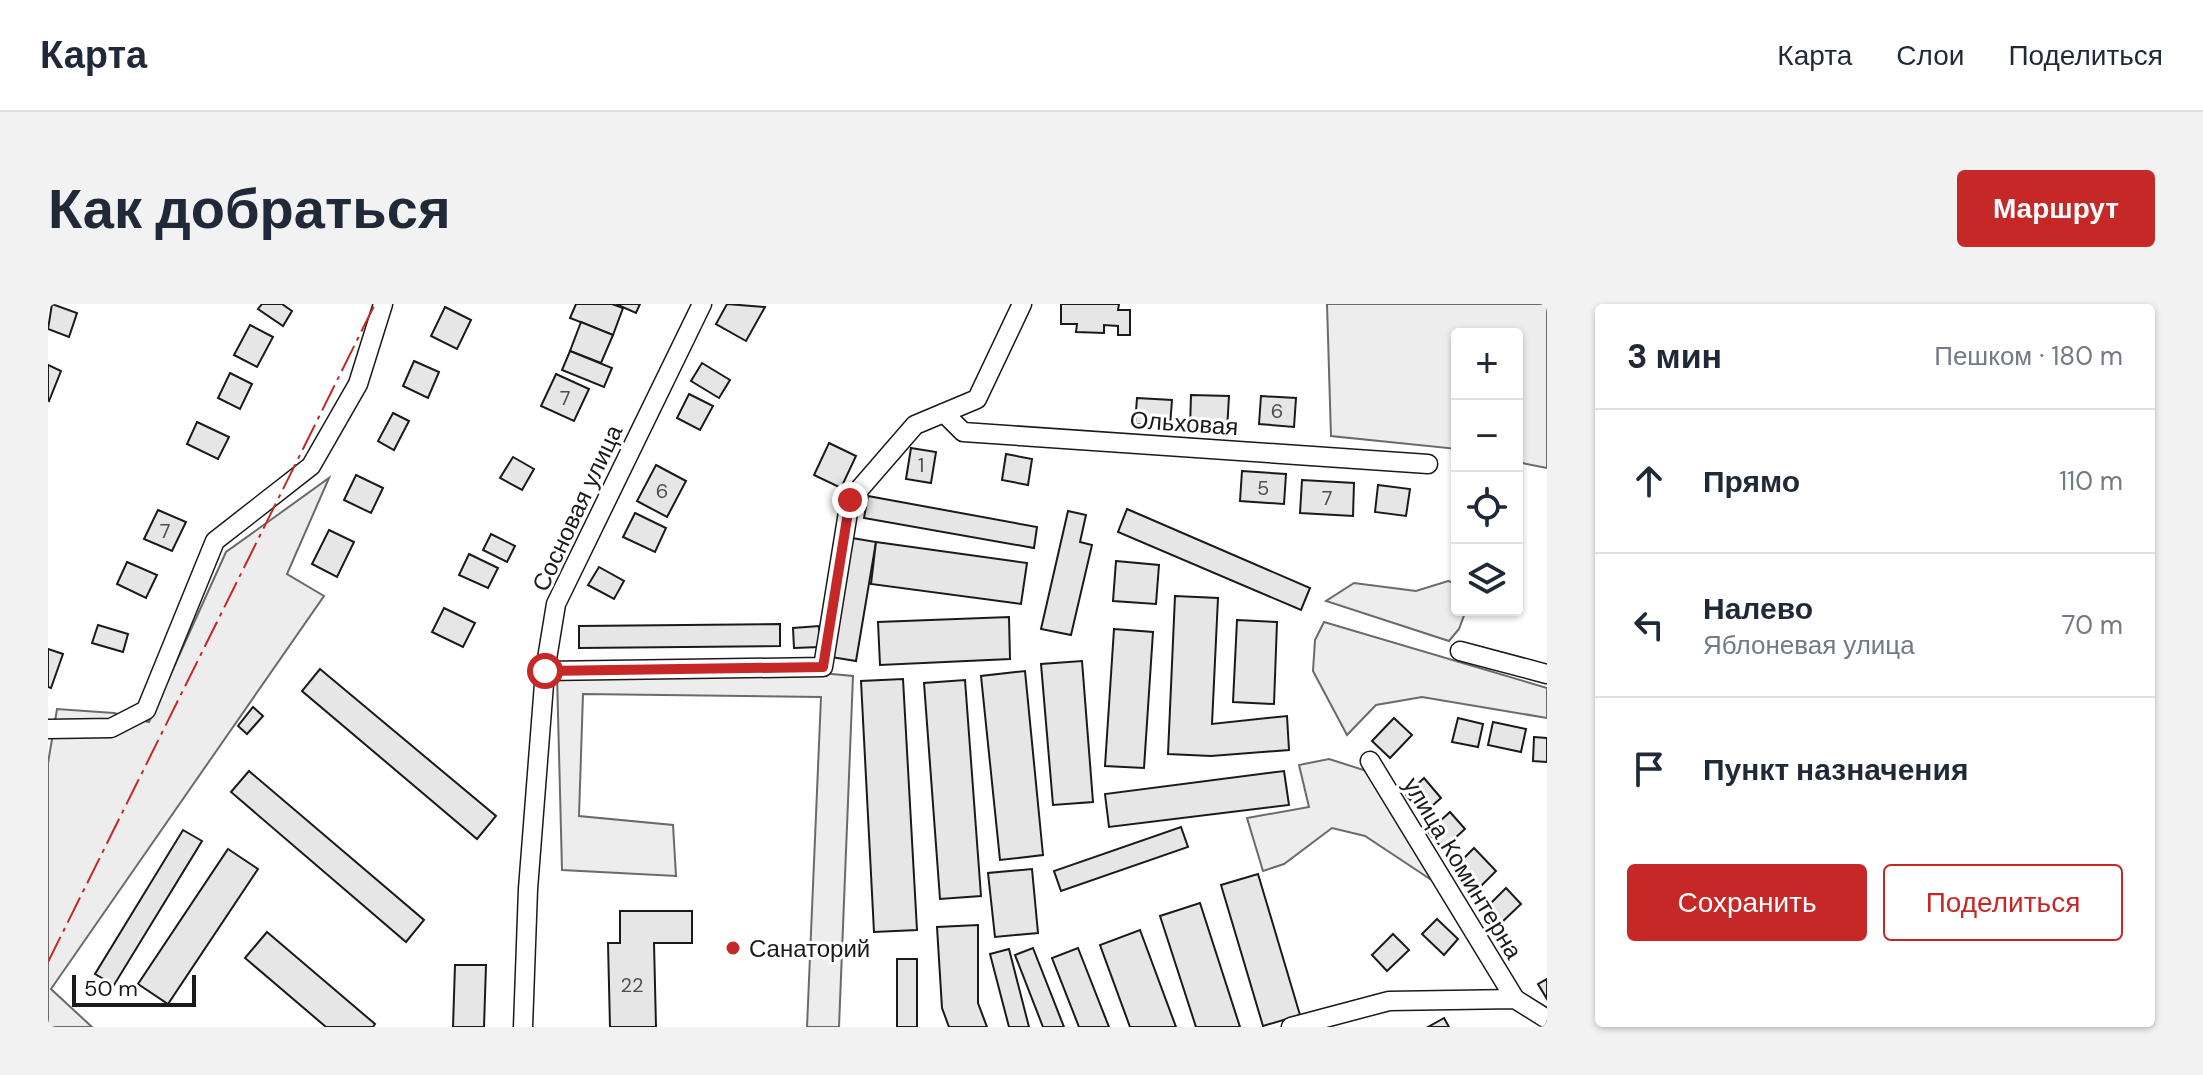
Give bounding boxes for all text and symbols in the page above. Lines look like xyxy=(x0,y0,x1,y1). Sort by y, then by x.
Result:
text: Карта xyxy=(40,30,147,80)
text: Карта xyxy=(1777,37,1852,74)
text: Слои xyxy=(1896,37,1964,74)
text: Поделиться xyxy=(2008,37,2163,74)
button: Маршрут xyxy=(1957,170,2155,247)
text: Как добраться xyxy=(48,172,451,245)
map controls xyxy=(1451,328,1523,616)
button: + xyxy=(1451,328,1523,400)
text: 3 мин xyxy=(1627,334,1722,379)
text: Пешком · 180 m xyxy=(1934,339,2123,373)
house number: 7 xyxy=(560,385,570,411)
house number: 6 xyxy=(1271,398,1283,424)
button: − xyxy=(1451,400,1523,472)
street label: Ольховая xyxy=(1129,404,1239,442)
street label: Сосновая улица xyxy=(525,419,629,596)
house number: 1 xyxy=(918,452,924,478)
icon: ahead xyxy=(1627,459,1671,503)
text: Прямо xyxy=(1703,462,1800,501)
text: 110 m xyxy=(2059,464,2123,498)
button: locate xyxy=(1451,472,1523,544)
house number: 5 xyxy=(1257,475,1269,501)
house number: 6 xyxy=(656,478,668,504)
route end xyxy=(832,482,868,518)
house number: 7 xyxy=(1322,485,1332,511)
house number: 7 xyxy=(160,518,170,544)
button: layers xyxy=(1451,544,1523,616)
text: Налево xyxy=(1703,589,1813,628)
icon: left xyxy=(1627,603,1671,647)
text: 70 m xyxy=(2062,608,2123,642)
text: Яблоневая улица xyxy=(1703,628,1915,662)
route start xyxy=(527,653,563,689)
icon: arrive xyxy=(1627,747,1671,791)
text: Пункт назначения xyxy=(1703,750,1968,789)
street label: улица Коминтерна xyxy=(1396,771,1530,965)
button: Сохранить xyxy=(1627,864,1867,941)
button: Поделиться xyxy=(1883,864,2123,941)
place label: Санаторий xyxy=(749,933,870,964)
marker: Санаторий xyxy=(724,939,742,957)
scale bar xyxy=(72,971,196,1007)
house number: 22 xyxy=(620,972,644,998)
text: 50 m xyxy=(84,974,138,1003)

